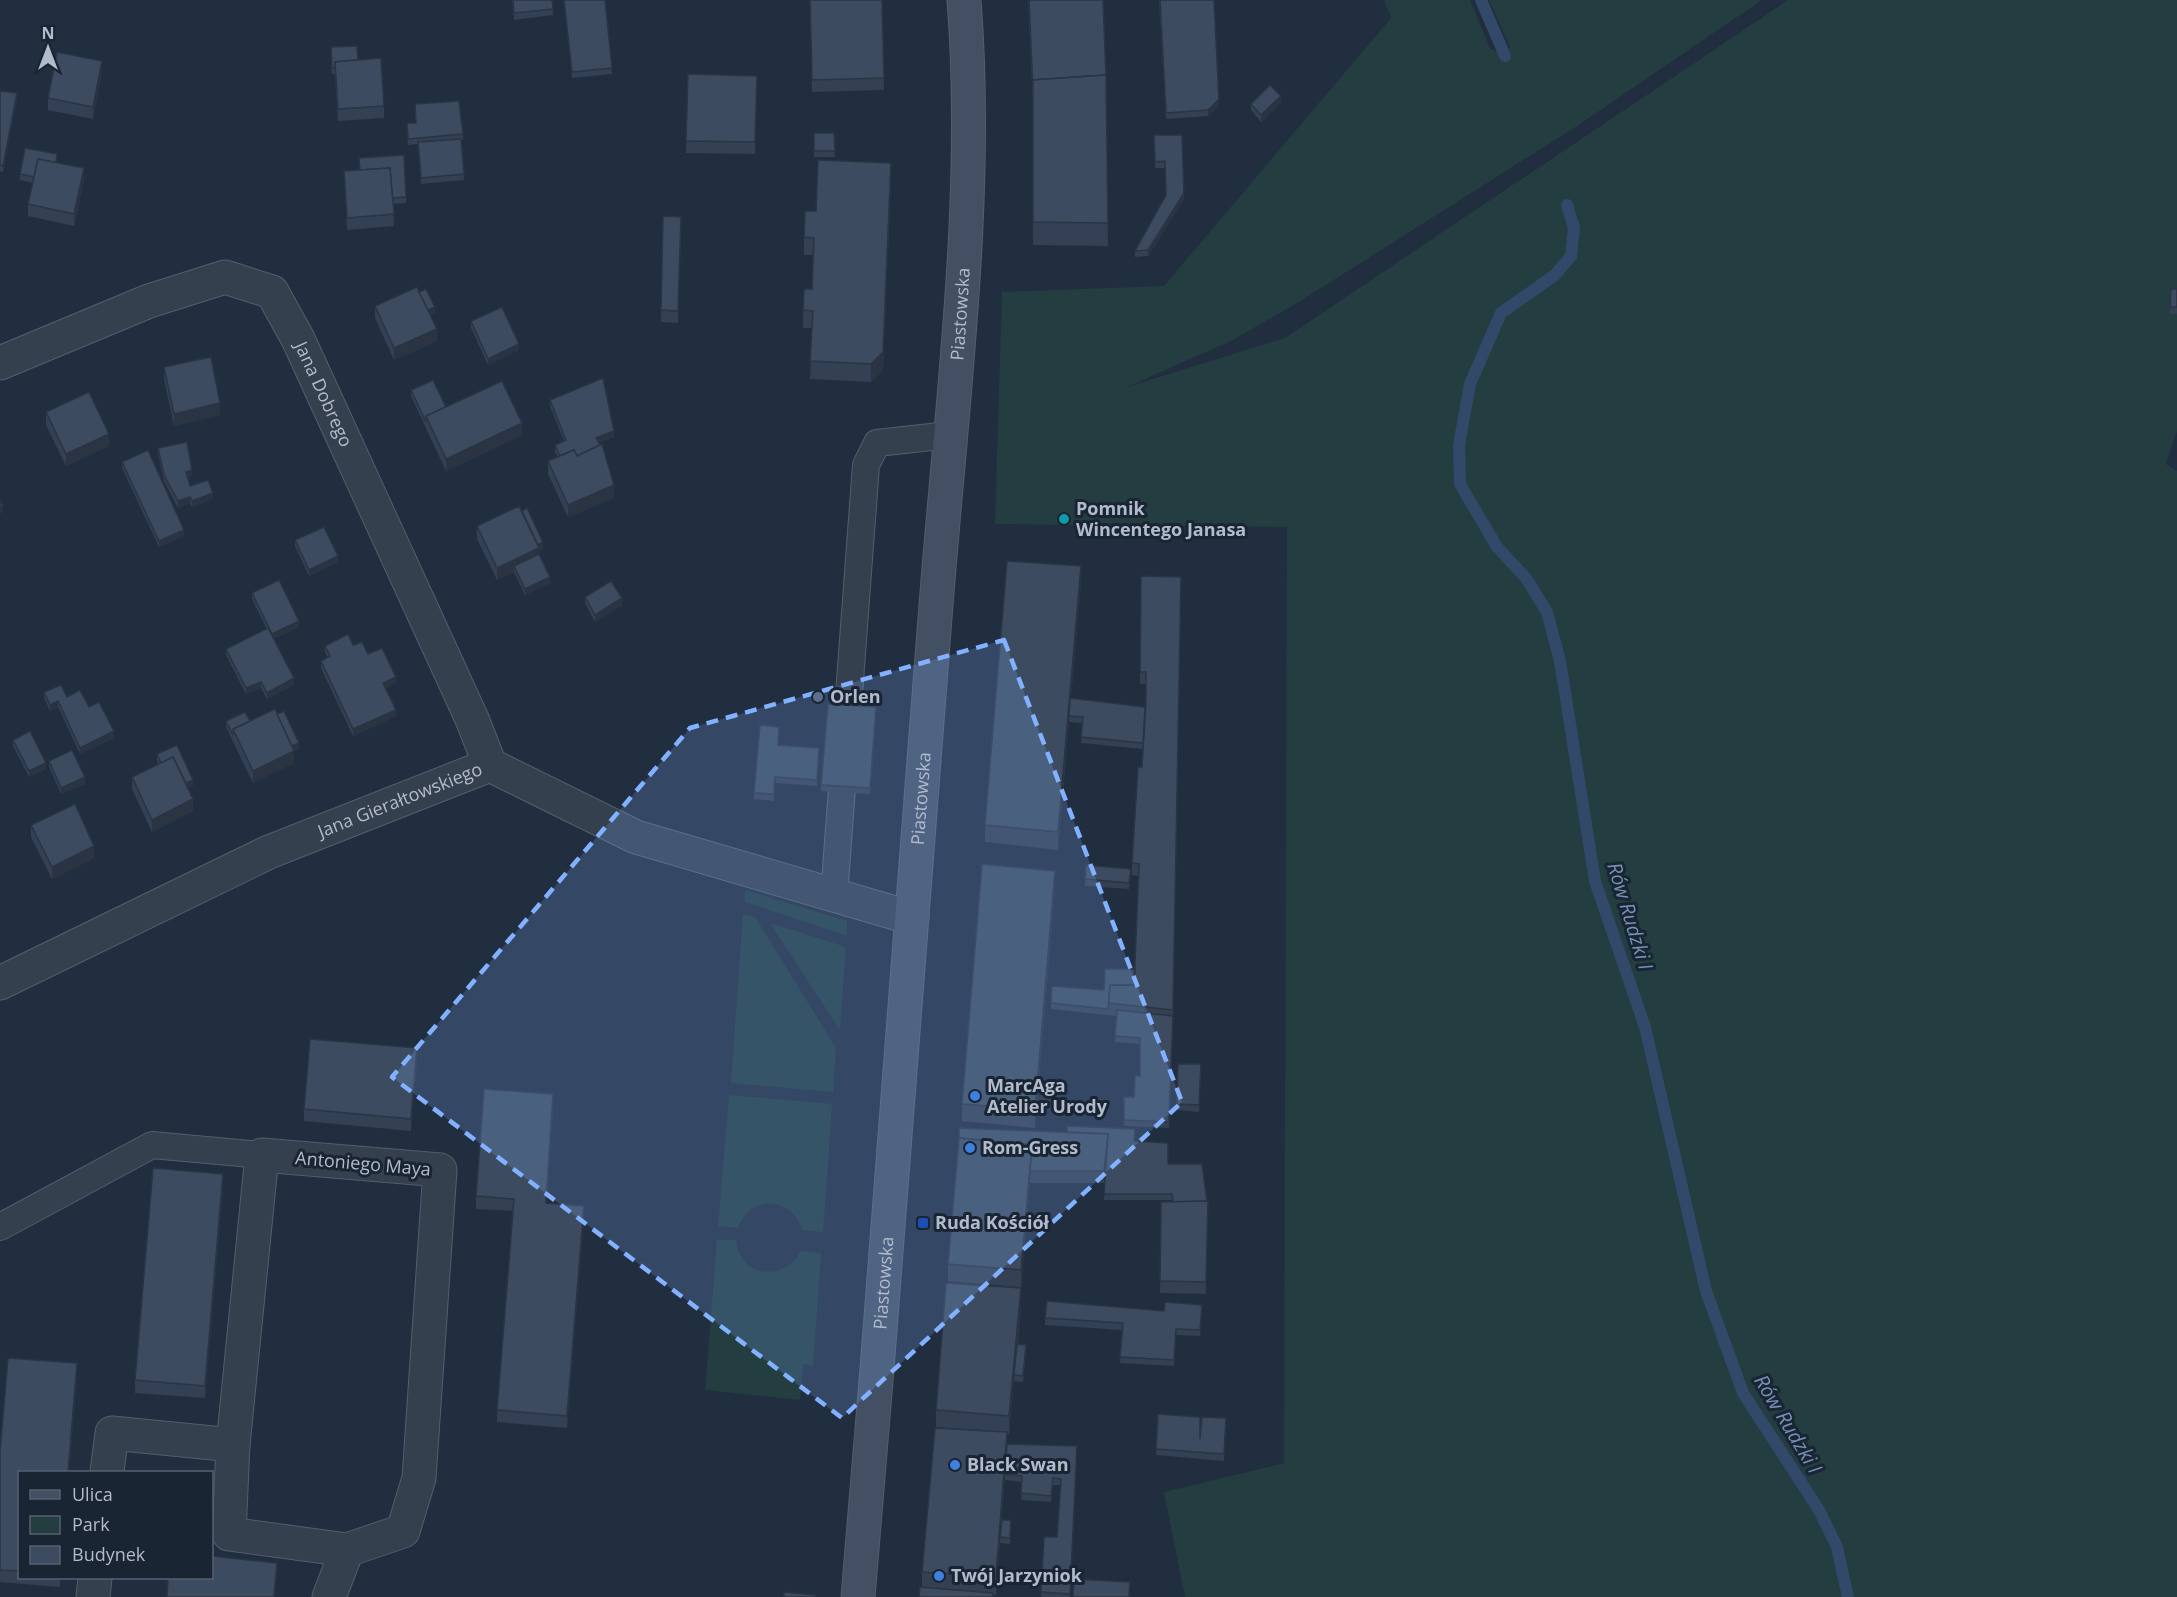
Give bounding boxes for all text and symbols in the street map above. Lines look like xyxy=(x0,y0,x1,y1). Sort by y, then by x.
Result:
north arrow xyxy=(18,18,78,78)
text: N xyxy=(41,22,55,44)
street label: Piastowska xyxy=(944,267,975,361)
street label: Jana Dobrego xyxy=(289,335,359,451)
place label: Pomnik Wincentego Janasa xyxy=(1076,496,1246,541)
marker: Pomnik Wincentego Janasa xyxy=(1057,512,1071,526)
place label: Orlen xyxy=(830,684,880,708)
marker: Orlen xyxy=(811,690,825,704)
street label: Piastowska xyxy=(905,751,936,846)
street label: Jana Gierałtowskiego xyxy=(312,756,485,843)
water label: Rów Rudzki I xyxy=(1601,859,1660,973)
place label: MarcAga Atelier Urody xyxy=(987,1073,1108,1118)
marker: MarcAga Atelier Urody xyxy=(968,1089,982,1103)
place label: Rom-Gress xyxy=(982,1135,1078,1159)
marker: Rom-Gress xyxy=(963,1141,977,1155)
street label: Antoniego Maya xyxy=(294,1145,432,1181)
place label: Ruda Kościół xyxy=(935,1210,1050,1234)
marker: Ruda Kościół xyxy=(916,1216,930,1230)
street label: Piastowska xyxy=(867,1236,899,1330)
water label: Rów Rudzki I xyxy=(1748,1369,1829,1479)
place label: Black Swan xyxy=(967,1452,1069,1476)
marker: Black Swan xyxy=(948,1458,962,1472)
legend xyxy=(18,1471,213,1579)
text: Ulica xyxy=(72,1482,113,1506)
text: Park xyxy=(72,1512,110,1536)
text: Budynek xyxy=(72,1542,146,1566)
place label: Twój Jarzyniok xyxy=(951,1563,1083,1587)
marker: Twój Jarzyniok xyxy=(932,1569,946,1583)

